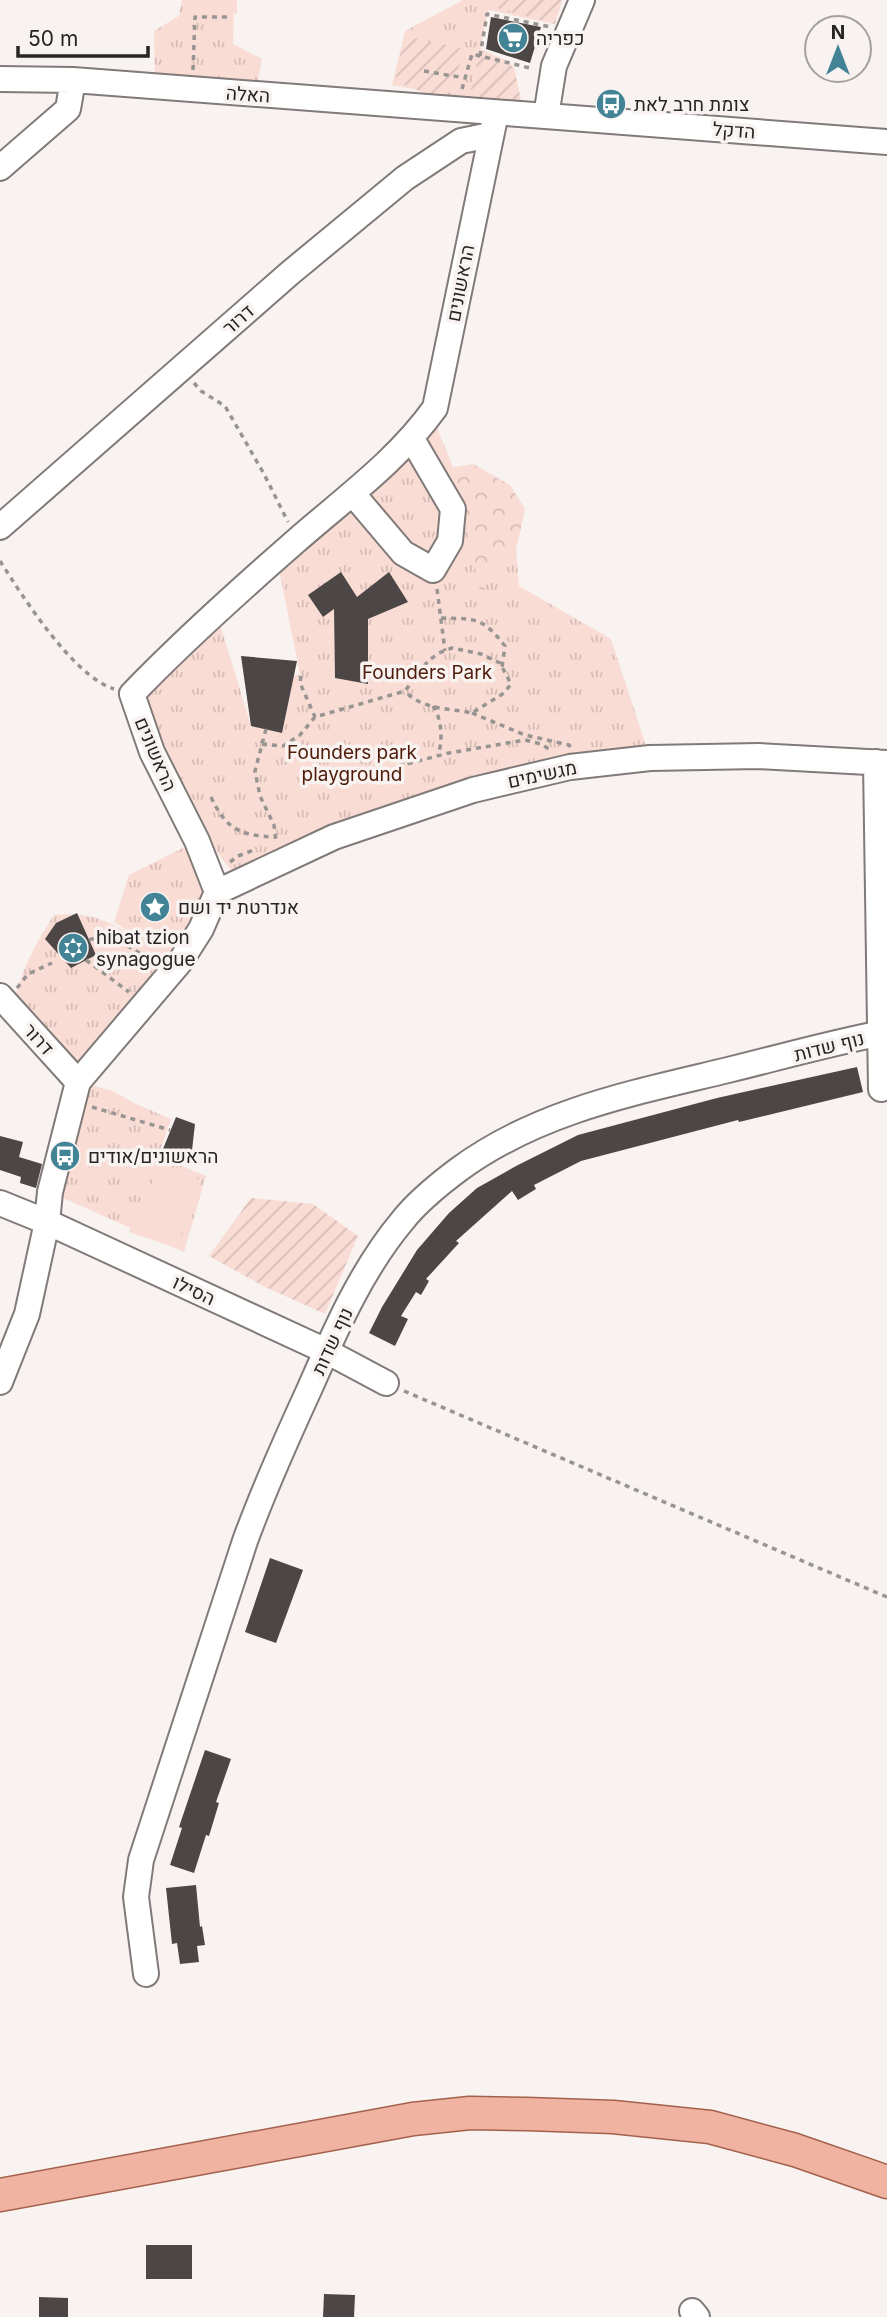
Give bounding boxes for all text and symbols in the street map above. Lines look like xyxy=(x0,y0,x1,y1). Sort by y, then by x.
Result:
scale bar xyxy=(18,14,147,58)
north arrow xyxy=(803,14,873,84)
supermarket icon: כפריה xyxy=(496,21,530,55)
text: N xyxy=(831,21,845,44)
text: 50 m xyxy=(28,26,78,51)
place label: כפריה xyxy=(536,27,584,50)
street label: האלה xyxy=(225,81,271,108)
bus stop icon: צומת חרב לאת xyxy=(594,87,628,121)
place label: צומת חרב לאת xyxy=(634,93,749,116)
street label: הדקל xyxy=(712,118,756,143)
street label: הראשונים xyxy=(442,243,479,324)
street label: דרור xyxy=(218,299,259,339)
park label: Founders Park xyxy=(362,661,493,684)
street label: הראשונים xyxy=(130,714,181,795)
park label: Founders park playground xyxy=(287,741,418,786)
street label: מגשימים xyxy=(505,756,579,793)
place icon: אנדרטת יד ושם xyxy=(138,890,172,924)
place label: אנדרטת יד ושם xyxy=(178,896,299,919)
place label: hibat tzion synagogue xyxy=(96,926,196,971)
synagogue icon: hibat tzion synagogue xyxy=(56,931,90,965)
street label: דרור xyxy=(19,1019,59,1060)
street label: נוף שדות xyxy=(792,1027,867,1066)
bus stop icon: הראשונים/אודים xyxy=(48,1139,82,1173)
place label: הראשונים/אודים xyxy=(88,1145,218,1168)
street label: הסילו xyxy=(169,1271,219,1310)
street label: נוף שדות xyxy=(307,1304,358,1379)

